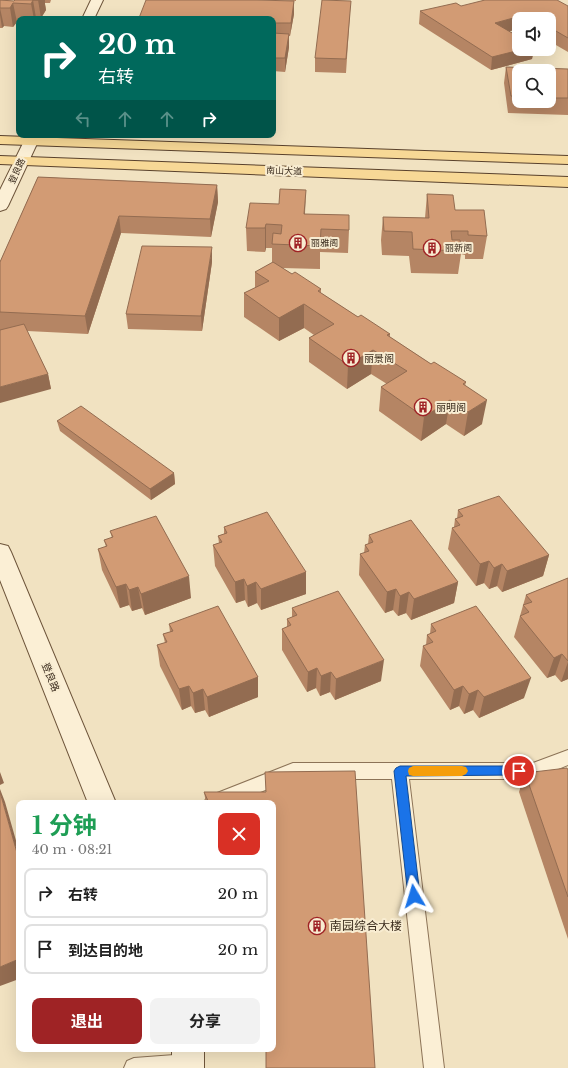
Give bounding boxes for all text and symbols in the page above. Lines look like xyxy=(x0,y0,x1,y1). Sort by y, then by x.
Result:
map controls xyxy=(512,12,556,108)
button: sound xyxy=(512,12,556,56)
text: 20 m xyxy=(98,27,176,62)
icon: right xyxy=(32,32,84,84)
button: search xyxy=(512,64,556,108)
text: 右转 xyxy=(98,66,134,88)
icon: left xyxy=(72,108,94,130)
icon: ahead xyxy=(114,108,136,130)
icon: ahead xyxy=(156,108,178,130)
icon: right xyxy=(198,108,220,130)
street label: 登良路 xyxy=(6,156,27,185)
street label: 南山大道 xyxy=(266,164,302,177)
building icon: 丽雅阁 xyxy=(288,233,308,253)
place label: 丽雅阁 xyxy=(311,237,338,248)
building icon: 丽新阁 xyxy=(422,238,442,258)
place label: 丽新阁 xyxy=(445,242,472,253)
building icon: 丽景阁 xyxy=(341,348,361,368)
place label: 丽景阁 xyxy=(364,352,394,365)
building icon: 丽明阁 xyxy=(413,397,433,417)
place label: 丽明阁 xyxy=(436,401,466,414)
street label: 登良路 xyxy=(39,661,62,694)
pin xyxy=(502,754,536,788)
icon: arrive xyxy=(508,760,530,782)
text: 1 分钟 xyxy=(32,811,97,840)
button: close xyxy=(218,813,260,855)
text: 40 m · 08:21 xyxy=(32,841,112,858)
position arrow xyxy=(393,875,435,917)
icon: right xyxy=(34,882,56,904)
text: 20 m xyxy=(218,884,258,903)
text: 右转 xyxy=(68,885,98,904)
building icon: 南园综合大楼 xyxy=(307,916,327,936)
place label: 南园综合大楼 xyxy=(330,918,402,933)
icon: arrive xyxy=(34,938,56,960)
text: 20 m xyxy=(218,940,258,959)
text: 到达目的地 xyxy=(68,941,143,960)
button: 退出 xyxy=(32,998,142,1044)
button: 分享 xyxy=(150,998,260,1044)

